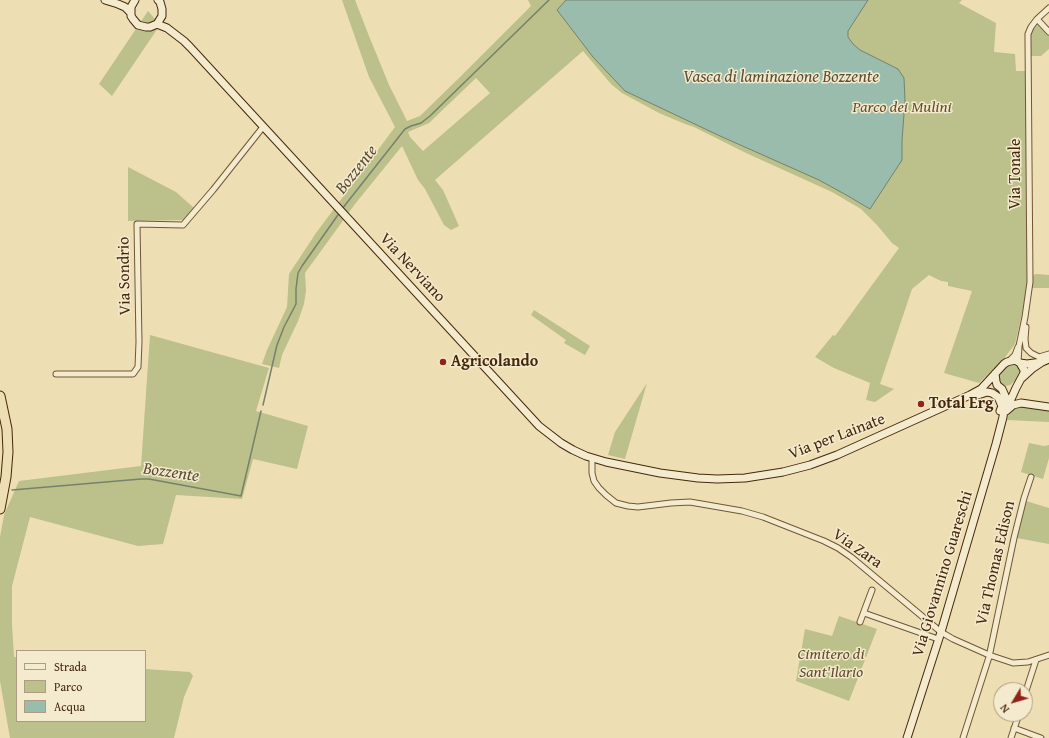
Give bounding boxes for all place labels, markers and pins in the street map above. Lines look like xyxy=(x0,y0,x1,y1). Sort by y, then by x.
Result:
place label: Agricolando xyxy=(451,352,538,372)
marker: Agricolando xyxy=(438,357,448,367)
place label: Total Erg xyxy=(929,394,993,414)
marker: Total Erg xyxy=(916,399,926,409)

